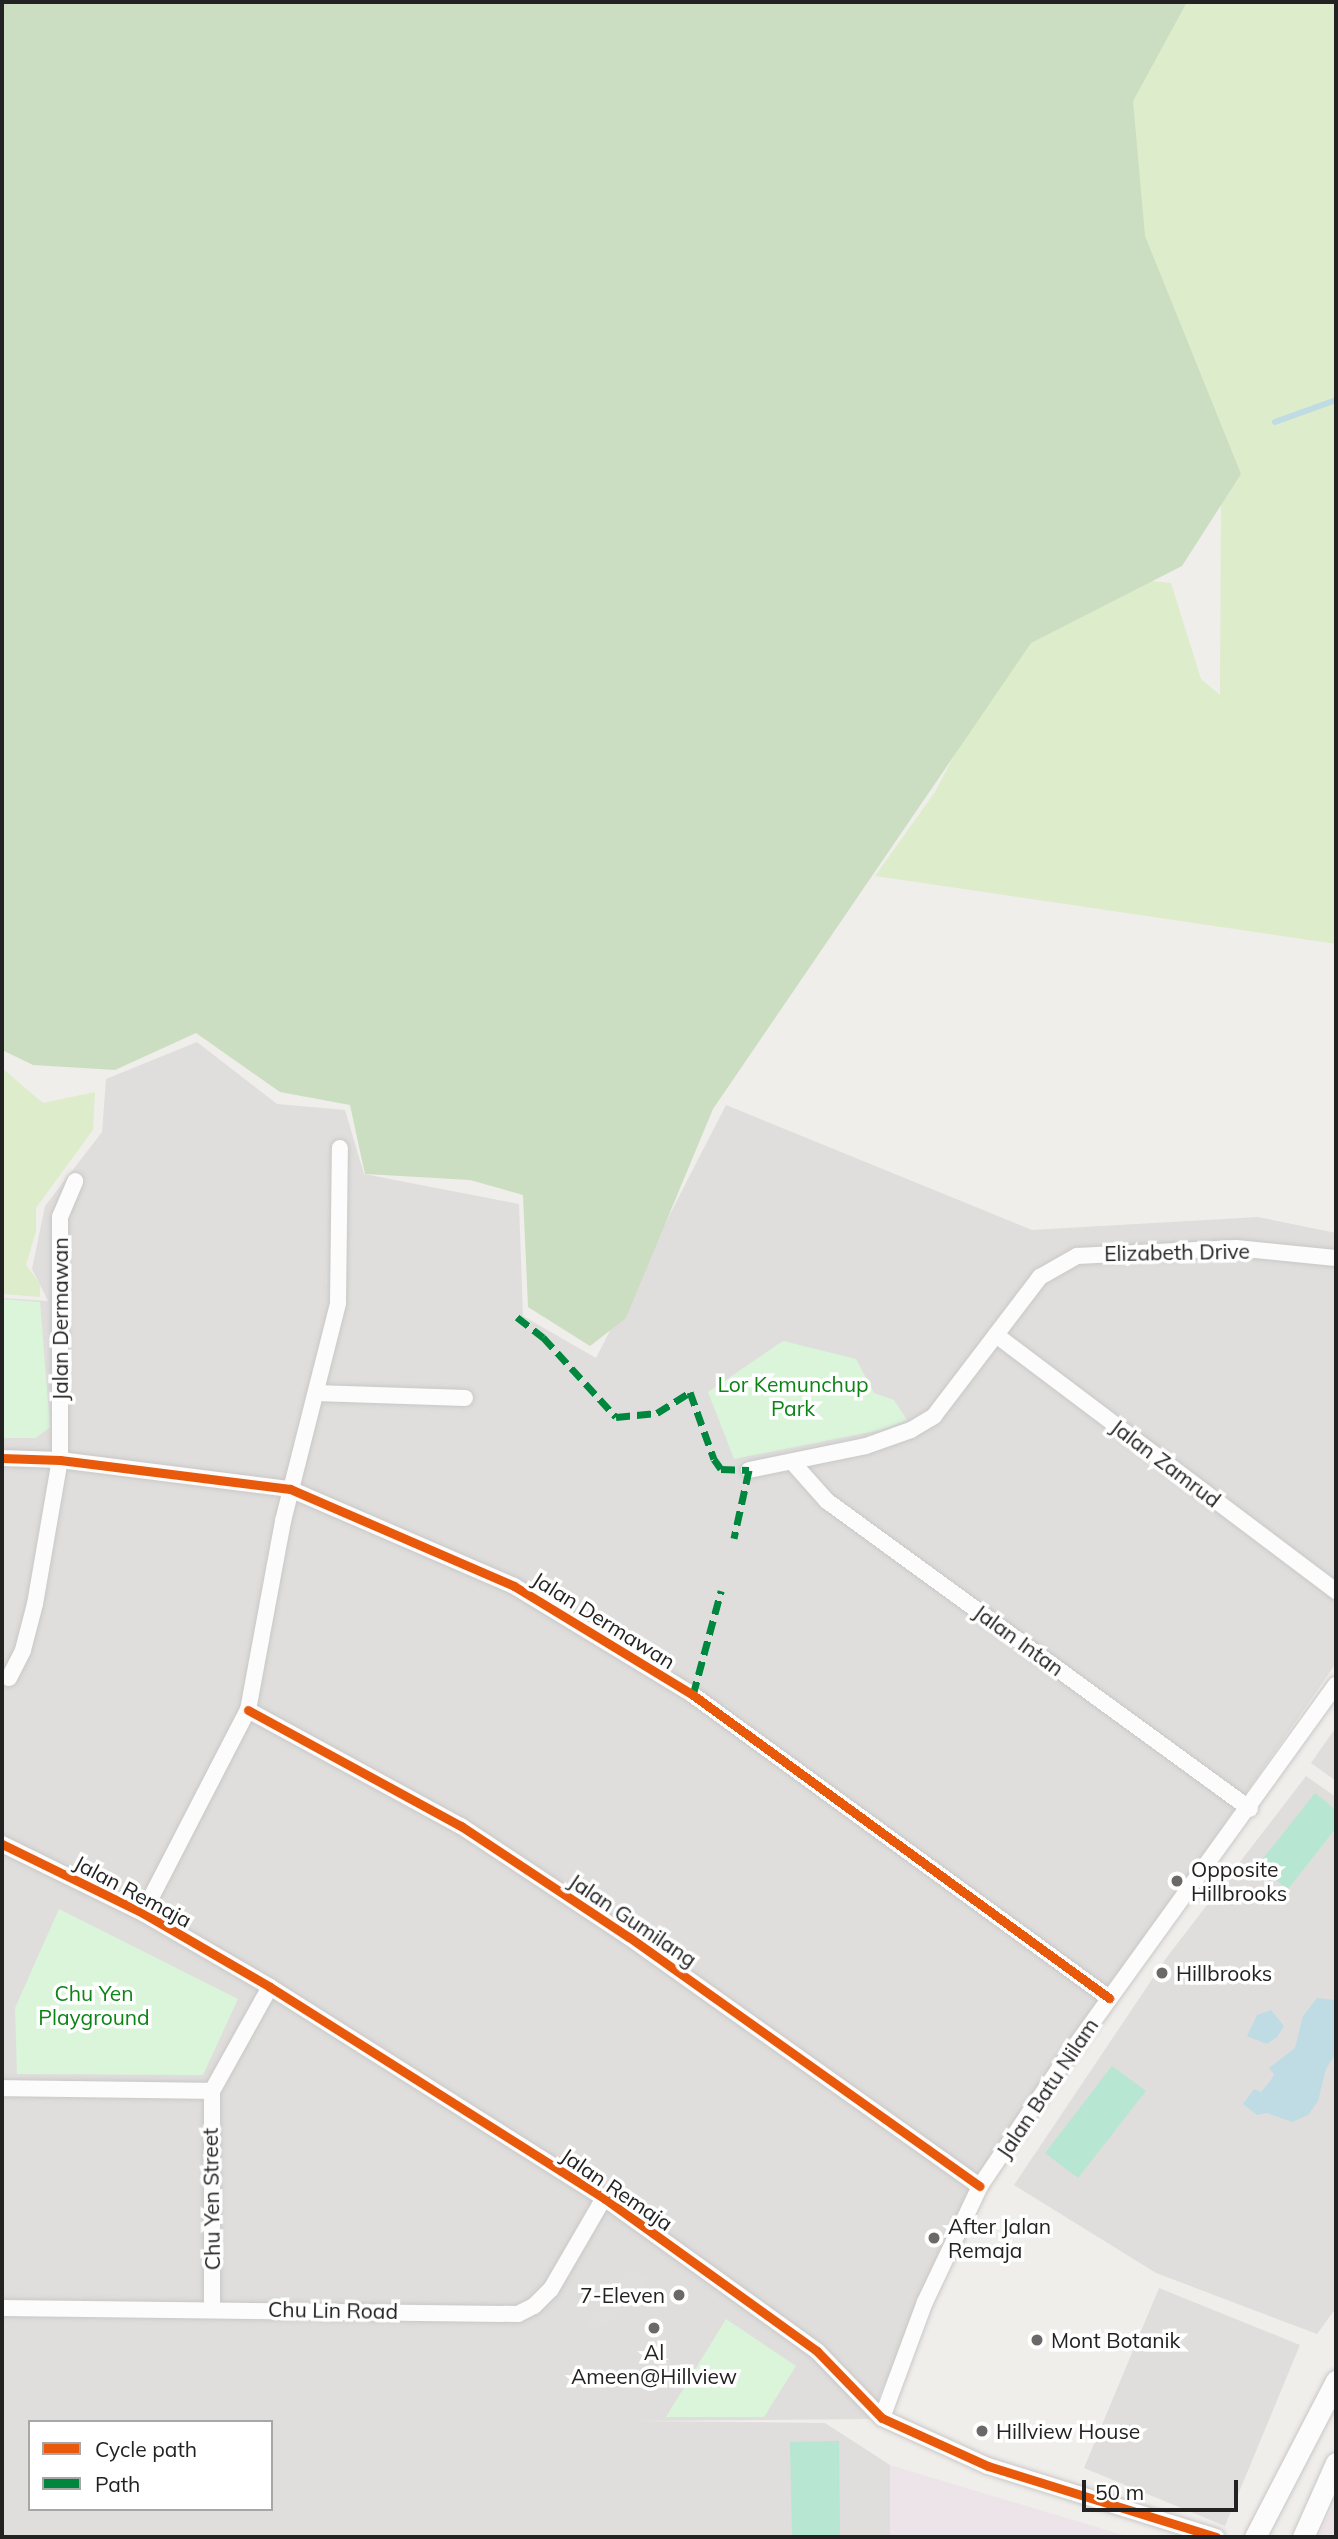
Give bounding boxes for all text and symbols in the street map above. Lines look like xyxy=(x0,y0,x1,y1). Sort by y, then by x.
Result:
street label: Jalan Dermawan xyxy=(47,1237,73,1401)
street label: Elizabeth Drive xyxy=(1104,1238,1250,1266)
park label: Lor Kemunchup Park xyxy=(717,1371,869,1421)
street label: Jalan Zamrud xyxy=(1106,1414,1226,1512)
street label: Jalan Dermawan xyxy=(528,1566,680,1674)
street label: Jalan Intan xyxy=(969,1599,1069,1681)
street label: Jalan Remaja xyxy=(70,1850,196,1932)
place label: Opposite Hillbrooks xyxy=(1191,1856,1287,1906)
street label: Jalan Gumilang xyxy=(564,1868,702,1972)
marker: Opposite Hillbrooks xyxy=(1169,1873,1185,1889)
place label: Hillbrooks xyxy=(1176,1960,1272,1986)
marker: Hillbrooks xyxy=(1154,1965,1170,1981)
park label: Chu Yen Playground xyxy=(38,1980,150,2030)
street label: Jalan Batu Nilam xyxy=(991,2013,1103,2163)
street label: Chu Yen Street xyxy=(197,2127,225,2271)
street label: Jalan Remaja xyxy=(556,2142,678,2236)
place label: After Jalan Remaja xyxy=(948,2213,1051,2263)
marker: After Jalan Remaja xyxy=(926,2230,942,2246)
place label: 7-Eleven xyxy=(580,2282,665,2308)
marker: 7-Eleven xyxy=(671,2287,687,2303)
street label: Chu Lin Road xyxy=(268,2296,398,2324)
marker: Al Ameen@Hillview xyxy=(646,2320,662,2336)
place label: Mont Botanik xyxy=(1051,2327,1180,2353)
marker: Mont Botanik xyxy=(1029,2332,1045,2348)
place label: Al Ameen@Hillview xyxy=(571,2339,737,2389)
place label: Hillview House xyxy=(996,2418,1140,2444)
legend xyxy=(28,2420,273,2511)
marker: Hillview House xyxy=(974,2423,990,2439)
text: Cycle path xyxy=(95,2436,197,2462)
scale bar xyxy=(1086,2466,1242,2510)
text: Path xyxy=(95,2471,140,2497)
text: 50 m xyxy=(1095,2479,1144,2505)

